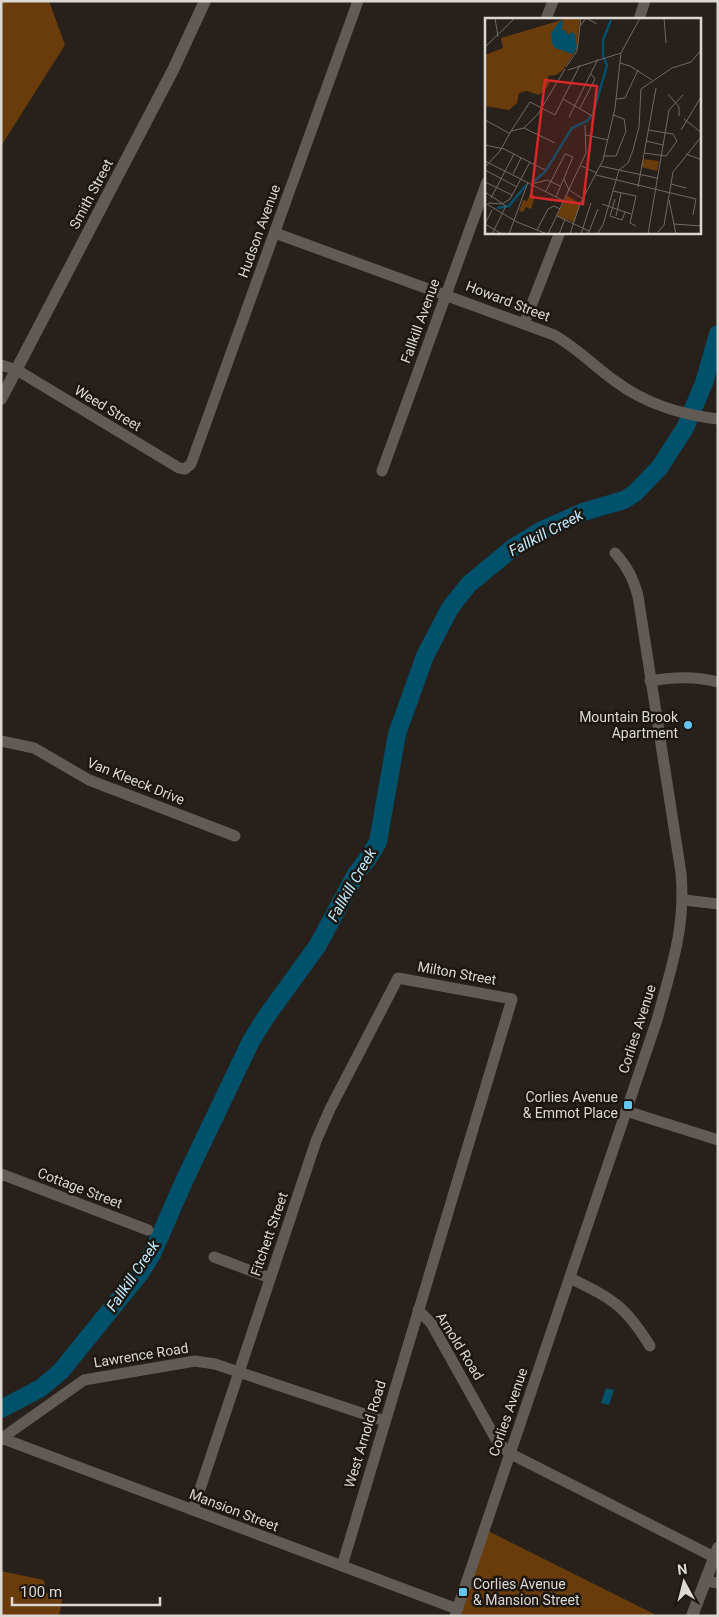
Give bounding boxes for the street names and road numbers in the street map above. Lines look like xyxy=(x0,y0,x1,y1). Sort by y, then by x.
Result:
street label: Smith Street xyxy=(66,156,116,232)
street label: Hudson Avenue xyxy=(235,182,283,280)
street label: Fallkill Avenue xyxy=(397,277,443,365)
street label: Howard Street xyxy=(464,278,553,325)
street label: Weed Street xyxy=(72,382,145,434)
street label: Van Kleeck Drive xyxy=(85,754,187,808)
street label: Milton Street xyxy=(416,958,498,988)
street label: Corlies Avenue xyxy=(615,983,659,1075)
street label: Cottage Street xyxy=(35,1164,125,1212)
street label: Fitchett Street xyxy=(247,1190,291,1278)
street label: Arnold Road xyxy=(433,1309,487,1383)
street label: Lawrence Road xyxy=(92,1340,190,1370)
street label: Corlies Avenue xyxy=(485,1366,531,1458)
street label: West Arnold Road xyxy=(341,1378,389,1490)
street label: Mansion Street xyxy=(187,1486,281,1535)

